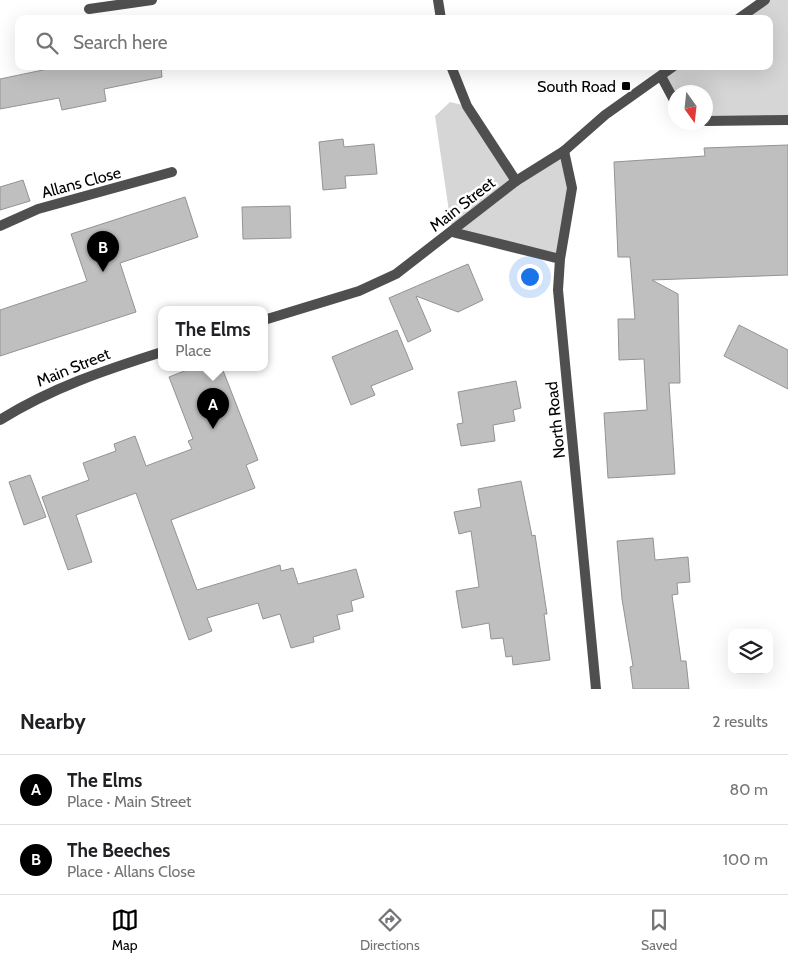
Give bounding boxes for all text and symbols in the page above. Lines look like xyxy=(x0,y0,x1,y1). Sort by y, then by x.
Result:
search box xyxy=(15,15,773,70)
icon: search xyxy=(33,29,61,57)
text: Search here xyxy=(73,31,167,54)
place label: South Road xyxy=(537,77,616,96)
marker: South Road xyxy=(620,80,632,92)
north arrow xyxy=(668,85,713,130)
street label: Allans Close xyxy=(39,163,123,202)
street label: Main Street xyxy=(426,173,499,236)
pin: B xyxy=(87,231,119,272)
your location xyxy=(517,264,543,290)
popup xyxy=(158,306,268,371)
text: The Elms xyxy=(175,318,251,341)
text: Place xyxy=(175,341,211,360)
street label: Main Street xyxy=(34,344,113,391)
street label: North Road xyxy=(542,381,569,459)
pin: A xyxy=(197,388,229,429)
map controls xyxy=(728,629,773,674)
button: layers xyxy=(728,629,773,674)
text: Nearby xyxy=(20,709,86,734)
text: 2 results xyxy=(712,712,768,731)
text: The Elms xyxy=(67,769,142,792)
text: A xyxy=(31,780,41,799)
text: 80 m xyxy=(730,780,768,799)
text: Place · Main Street xyxy=(67,792,192,811)
text: The Beeches xyxy=(67,839,170,862)
text: B xyxy=(31,850,41,869)
text: 100 m xyxy=(723,850,768,869)
text: Place · Allans Close xyxy=(67,862,195,881)
tab: Map xyxy=(111,906,139,954)
tab: Directions xyxy=(360,906,420,954)
tab: Saved xyxy=(641,906,677,954)

